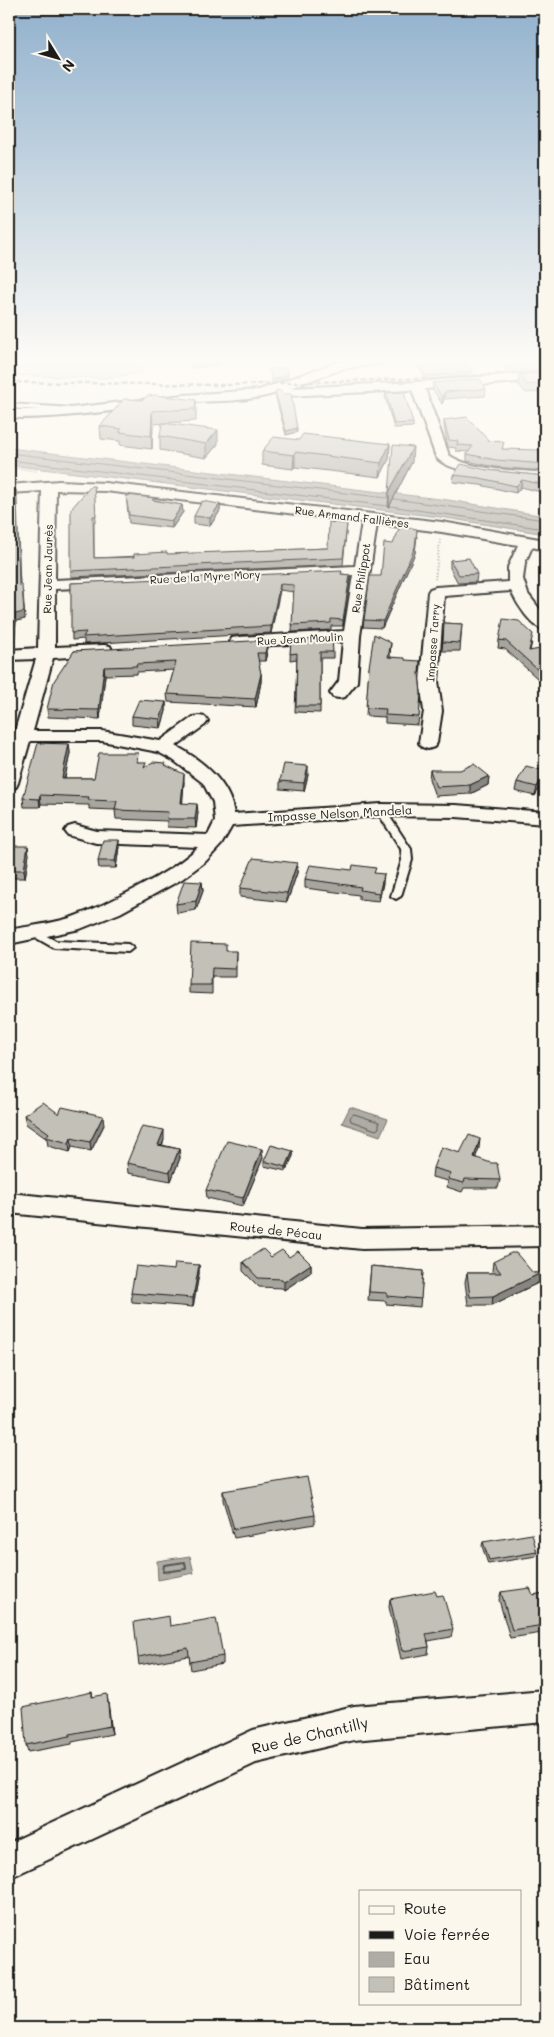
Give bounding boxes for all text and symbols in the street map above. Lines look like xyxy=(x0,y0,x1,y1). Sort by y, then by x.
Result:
north arrow xyxy=(32,32,82,82)
text: N xyxy=(58,56,80,76)
street label: Rue Armand Fallières xyxy=(294,502,410,531)
street label: Rue Jean Jaurès xyxy=(39,524,56,614)
street label: Rue Philippot xyxy=(348,542,373,614)
street label: Rue de la Myre Mory xyxy=(149,566,261,587)
street label: Impasse Tarry xyxy=(422,603,443,682)
street label: Rue Jean Moulin xyxy=(257,629,343,648)
street label: Impasse Nelson Mandela xyxy=(267,801,413,825)
street label: Route de Pécau xyxy=(229,1217,323,1243)
street label: Rue de Chantilly xyxy=(250,1712,370,1758)
legend xyxy=(359,1890,522,2004)
text: Route xyxy=(404,1898,447,1918)
text: Voie ferrée xyxy=(404,1924,490,1944)
text: Eau xyxy=(404,1948,430,1968)
text: Bâtiment xyxy=(404,1974,470,1994)

